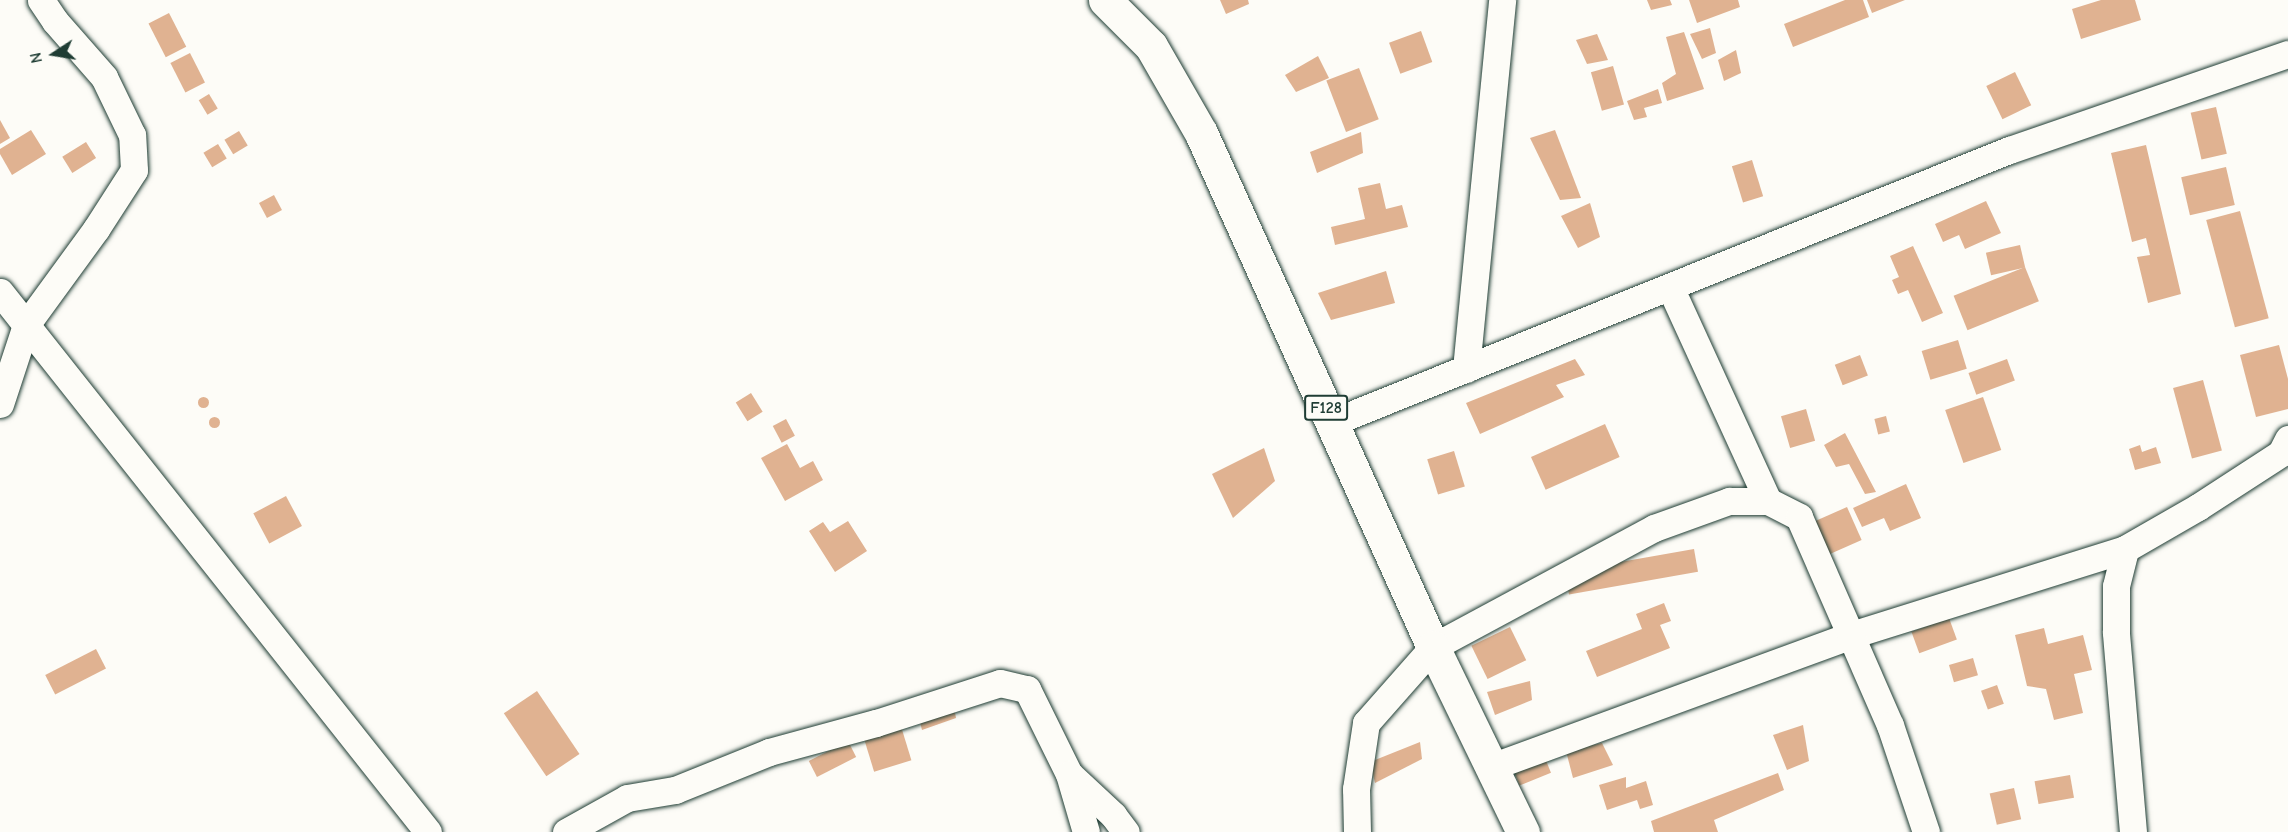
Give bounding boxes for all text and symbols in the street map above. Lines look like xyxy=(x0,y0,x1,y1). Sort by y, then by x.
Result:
north arrow xyxy=(24,24,84,84)
text: N xyxy=(27,51,46,65)
road number: F128 xyxy=(1304,395,1348,421)

